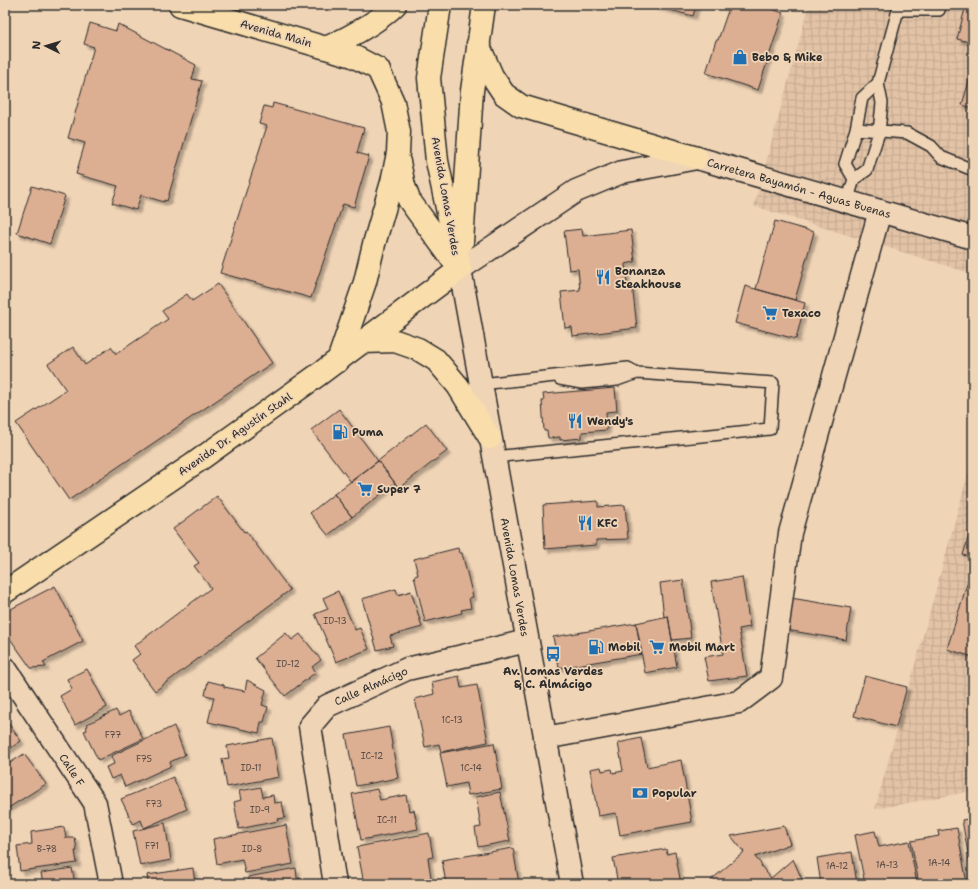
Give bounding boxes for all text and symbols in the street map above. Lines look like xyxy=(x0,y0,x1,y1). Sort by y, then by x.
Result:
street label: Avenida Main xyxy=(238,16,314,51)
north arrow xyxy=(26,26,66,66)
text: N xyxy=(29,40,44,50)
shop icon: Bebo & Mike xyxy=(731,48,749,66)
place label: Bebo & Mike xyxy=(752,50,823,65)
street label: Avenida Lomas Verdes xyxy=(428,135,463,257)
street label: Carretera Bayamón - Aguas Buenas xyxy=(705,155,893,222)
place label: Bonanza Steakhouse xyxy=(615,264,682,292)
restaurant icon: Bonanza Steakhouse xyxy=(594,268,612,286)
supermarket icon: Texaco xyxy=(761,304,779,322)
place label: Texaco xyxy=(782,306,821,321)
street label: Avenida Dr. Agustín Stahl xyxy=(175,389,296,480)
restaurant icon: Wendy's xyxy=(566,412,584,430)
place label: Wendy's xyxy=(587,414,633,429)
fuel station icon: Puma xyxy=(331,423,349,441)
place label: Puma xyxy=(352,425,384,440)
supermarket icon: Super 7 xyxy=(356,480,374,498)
place label: Super 7 xyxy=(377,482,421,497)
restaurant icon: KFC xyxy=(576,514,594,532)
street label: Avenida Lomas Verdes xyxy=(497,516,532,638)
place label: KFC xyxy=(597,516,618,531)
house number: ID-13 xyxy=(323,615,347,627)
fuel station icon: Mobil xyxy=(587,638,605,656)
supermarket icon: Mobil Mart xyxy=(648,638,666,656)
place label: Mobil xyxy=(608,640,641,655)
place label: Mobil Mart xyxy=(669,640,736,655)
bus stop icon: Av. Lomas Verdes & C. Almácigo xyxy=(544,645,562,663)
house number: ID-12 xyxy=(276,658,300,670)
street label: Calle Almácigo xyxy=(332,663,411,709)
place label: Av. Lomas Verdes & C. Almácigo xyxy=(503,664,603,692)
house number: 1C-13 xyxy=(441,714,463,726)
house number: F77 xyxy=(105,729,121,741)
house number: IC-12 xyxy=(361,750,383,762)
street label: Calle F xyxy=(55,751,88,790)
house number: F75 xyxy=(136,753,152,765)
house number: ID-11 xyxy=(240,762,262,774)
house number: 1C-14 xyxy=(460,762,482,774)
bank icon: Popular xyxy=(631,784,649,802)
place label: Popular xyxy=(652,786,697,801)
house number: F73 xyxy=(146,798,162,810)
house number: ID-9 xyxy=(250,804,270,816)
house number: IC-11 xyxy=(377,814,397,826)
house number: F71 xyxy=(145,840,159,852)
house number: B-78 xyxy=(37,843,57,855)
house number: ID-8 xyxy=(242,843,262,855)
house number: 1A-14 xyxy=(928,857,950,869)
house number: 1A-13 xyxy=(876,859,898,871)
house number: 1A-12 xyxy=(826,860,848,872)

